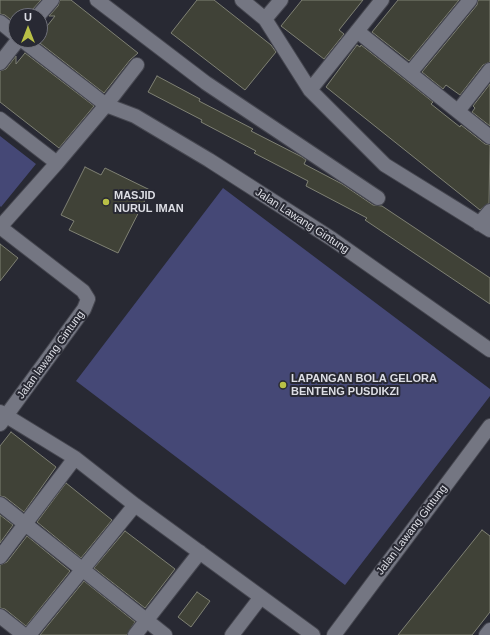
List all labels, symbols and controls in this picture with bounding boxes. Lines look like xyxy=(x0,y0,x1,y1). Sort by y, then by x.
north arrow xyxy=(8,8,48,48)
text: U xyxy=(24,11,32,23)
street label: Jalan Lawang Gintung xyxy=(253,186,351,256)
place label: MASJID NURUL IMAN xyxy=(114,189,184,215)
marker: MASJID NURUL IMAN xyxy=(101,197,111,207)
street label: Jalan lawang Gintung xyxy=(15,308,87,402)
place label: LAPANGAN BOLA GELORA BENTENG PUSDIKZI xyxy=(291,372,437,398)
marker: LAPANGAN BOLA GELORA BENTENG PUSDIKZI xyxy=(278,380,288,390)
street label: Jalan Lawang Gintung xyxy=(374,482,450,578)

